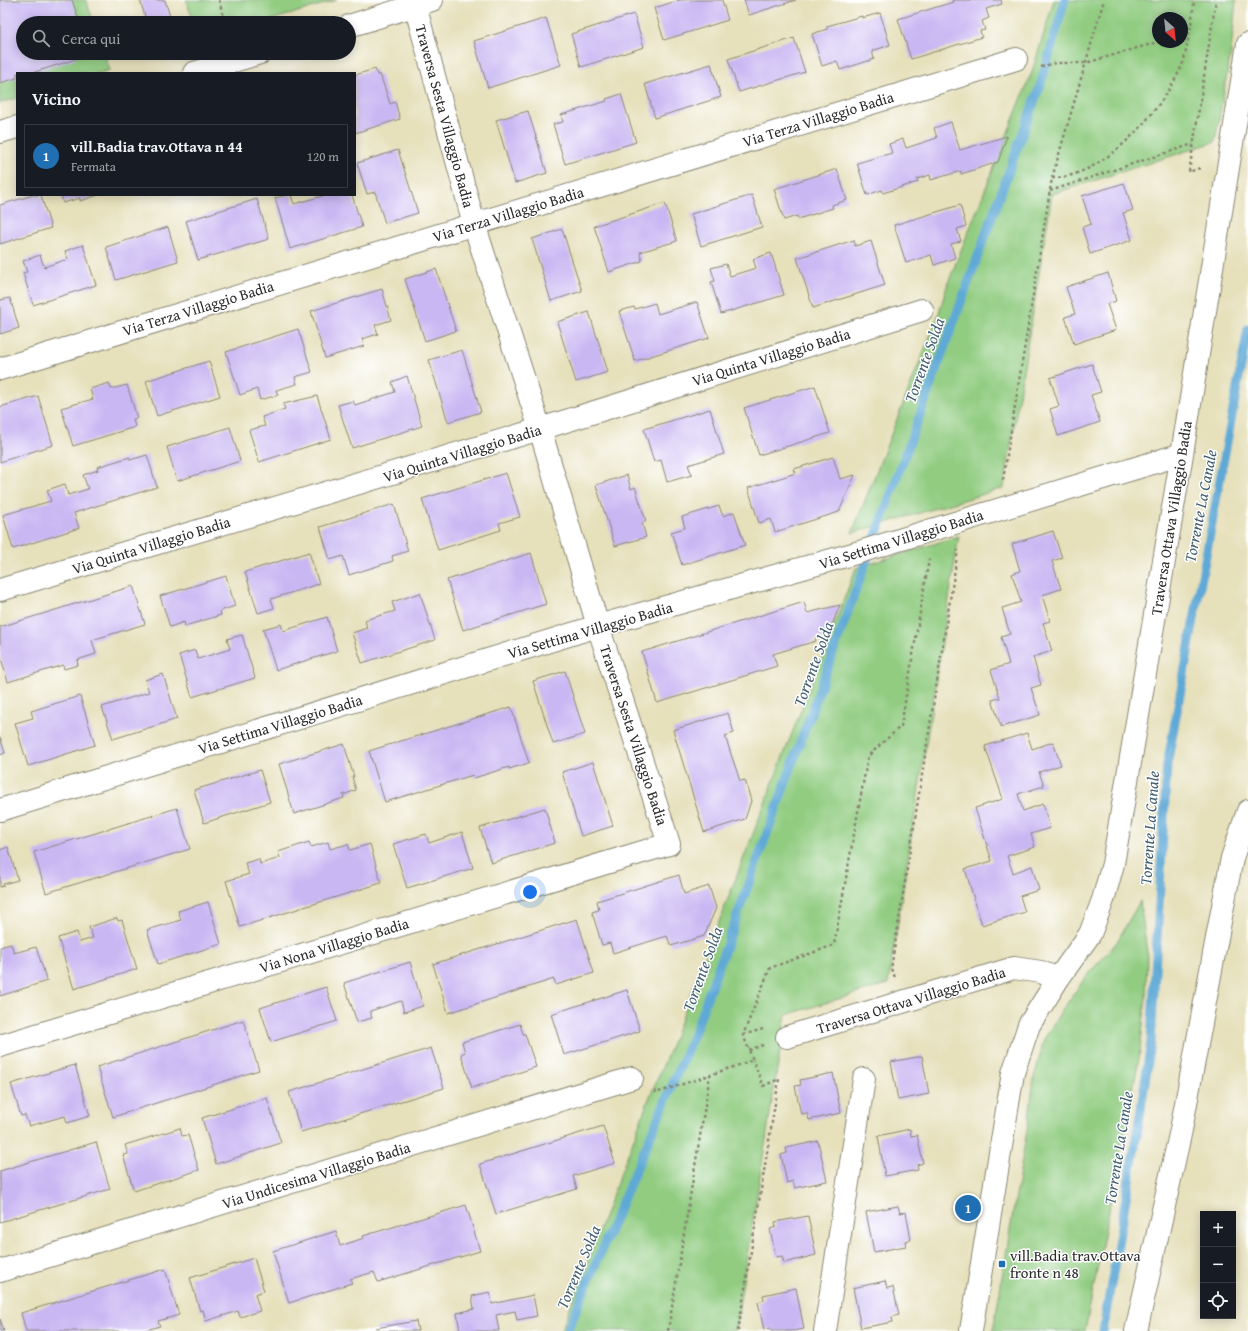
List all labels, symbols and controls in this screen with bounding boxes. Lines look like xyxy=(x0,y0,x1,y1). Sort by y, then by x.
north arrow xyxy=(1152,12,1188,48)
search box xyxy=(16,16,356,60)
street label: Traversa Sesta Villaggio Badia xyxy=(410,22,480,210)
icon: search xyxy=(30,27,52,49)
text: Cerca qui xyxy=(62,28,120,49)
text: Vicino xyxy=(32,86,81,111)
street label: Via Terza Villaggio Badia xyxy=(740,86,896,152)
text: vill.Badia trav.Ottava n 44 xyxy=(71,136,243,157)
text: 1 xyxy=(43,147,49,166)
text: 120 m xyxy=(307,147,339,166)
text: Fermata xyxy=(71,157,116,176)
street label: Via Terza Villaggio Badia xyxy=(430,181,586,247)
street label: Via Terza Villaggio Badia xyxy=(120,275,276,341)
water label: Torrente Solda xyxy=(898,314,951,406)
street label: Via Quinta Villaggio Badia xyxy=(689,323,853,391)
street label: Via Quinta Villaggio Badia xyxy=(380,419,544,487)
street label: Traversa Ottava Villaggio Badia xyxy=(1145,419,1197,617)
water label: Torrente La Canale xyxy=(1177,447,1223,565)
street label: Via Settima Villaggio Badia xyxy=(816,504,986,574)
street label: Via Quinta Villaggio Badia xyxy=(69,511,233,579)
street label: Via Settima Villaggio Badia xyxy=(505,596,675,664)
water label: Torrente Solda xyxy=(787,618,840,710)
street label: Traversa Sesta Villaggio Badia xyxy=(595,642,673,828)
street label: Via Settima Villaggio Badia xyxy=(195,689,365,759)
water label: Torrente La Canale xyxy=(1133,769,1165,886)
your location xyxy=(520,882,540,902)
street label: Via Nona Villaggio Badia xyxy=(257,912,411,978)
water label: Torrente Solda xyxy=(676,923,729,1015)
street label: Traversa Ottava Villaggio Badia xyxy=(814,961,1008,1039)
water label: Torrente La Canale xyxy=(1097,1089,1139,1206)
street label: Via Undicesima Villaggio Badia xyxy=(219,1136,413,1214)
pin: 1 xyxy=(955,1193,981,1223)
map controls xyxy=(1200,1211,1236,1319)
button: + xyxy=(1200,1211,1236,1247)
water label: Torrente Solda xyxy=(550,1221,607,1312)
place label: vill.Badia trav.Ottava fronte n 48 xyxy=(1010,1245,1141,1283)
button: − xyxy=(1200,1247,1236,1283)
marker: vill.Badia trav.Ottava fronte n 48 xyxy=(997,1259,1007,1269)
button: locate xyxy=(1200,1283,1236,1319)

